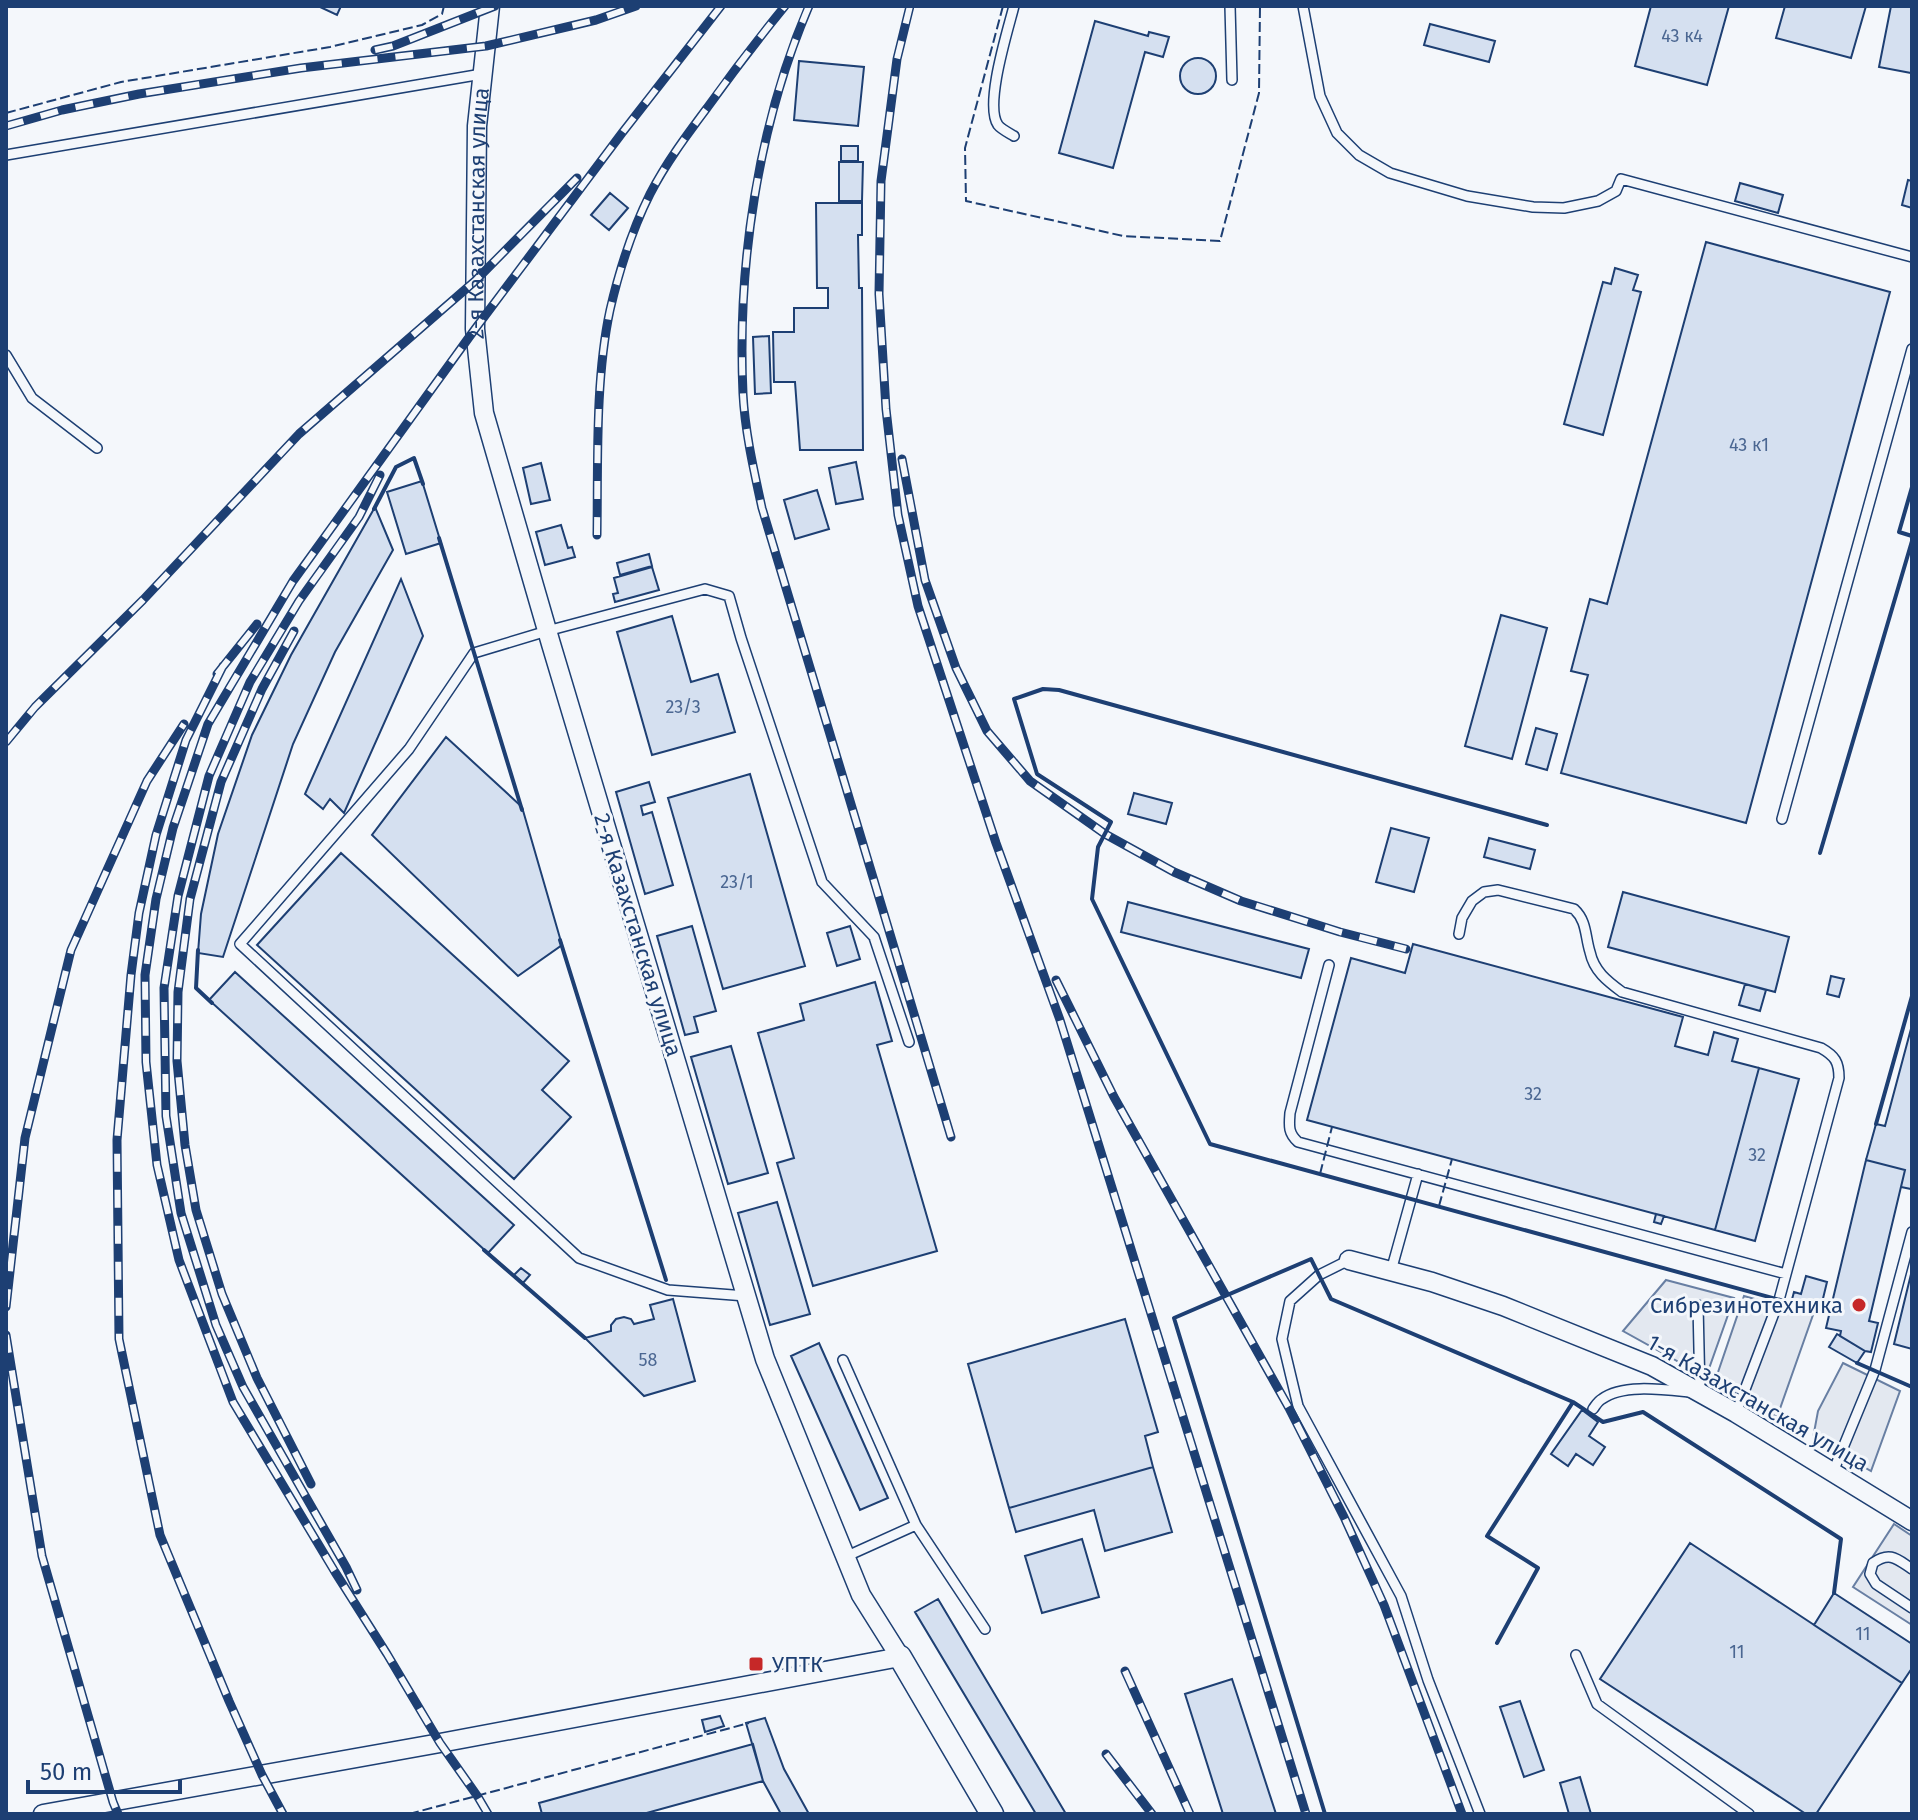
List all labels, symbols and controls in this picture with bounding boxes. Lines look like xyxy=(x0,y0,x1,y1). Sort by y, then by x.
house number: 43 к4 xyxy=(1661,25,1703,47)
street label: 2-я Казахстанская улица xyxy=(461,86,495,341)
house number: 43 к1 xyxy=(1729,434,1769,456)
house number: 23/3 xyxy=(665,696,701,718)
street label: 2-я Казахстанская улица xyxy=(588,810,688,1060)
house number: 23/1 xyxy=(720,871,754,893)
house number: 32 xyxy=(1524,1083,1542,1105)
house number: 32 xyxy=(1748,1144,1766,1166)
place label: Сибрезинотехника xyxy=(1650,1292,1843,1319)
marker: Сибрезинотехника xyxy=(1850,1296,1868,1314)
street label: 1-я Казахстанская улица xyxy=(1642,1328,1874,1478)
house number: 58 xyxy=(639,1349,658,1371)
house number: 11 xyxy=(1855,1623,1871,1645)
house number: 11 xyxy=(1729,1641,1745,1663)
place label: УПТК xyxy=(772,1651,823,1678)
marker: УПТК xyxy=(747,1655,765,1673)
scale bar xyxy=(28,1744,180,1794)
text: 50 m xyxy=(40,1758,92,1786)

